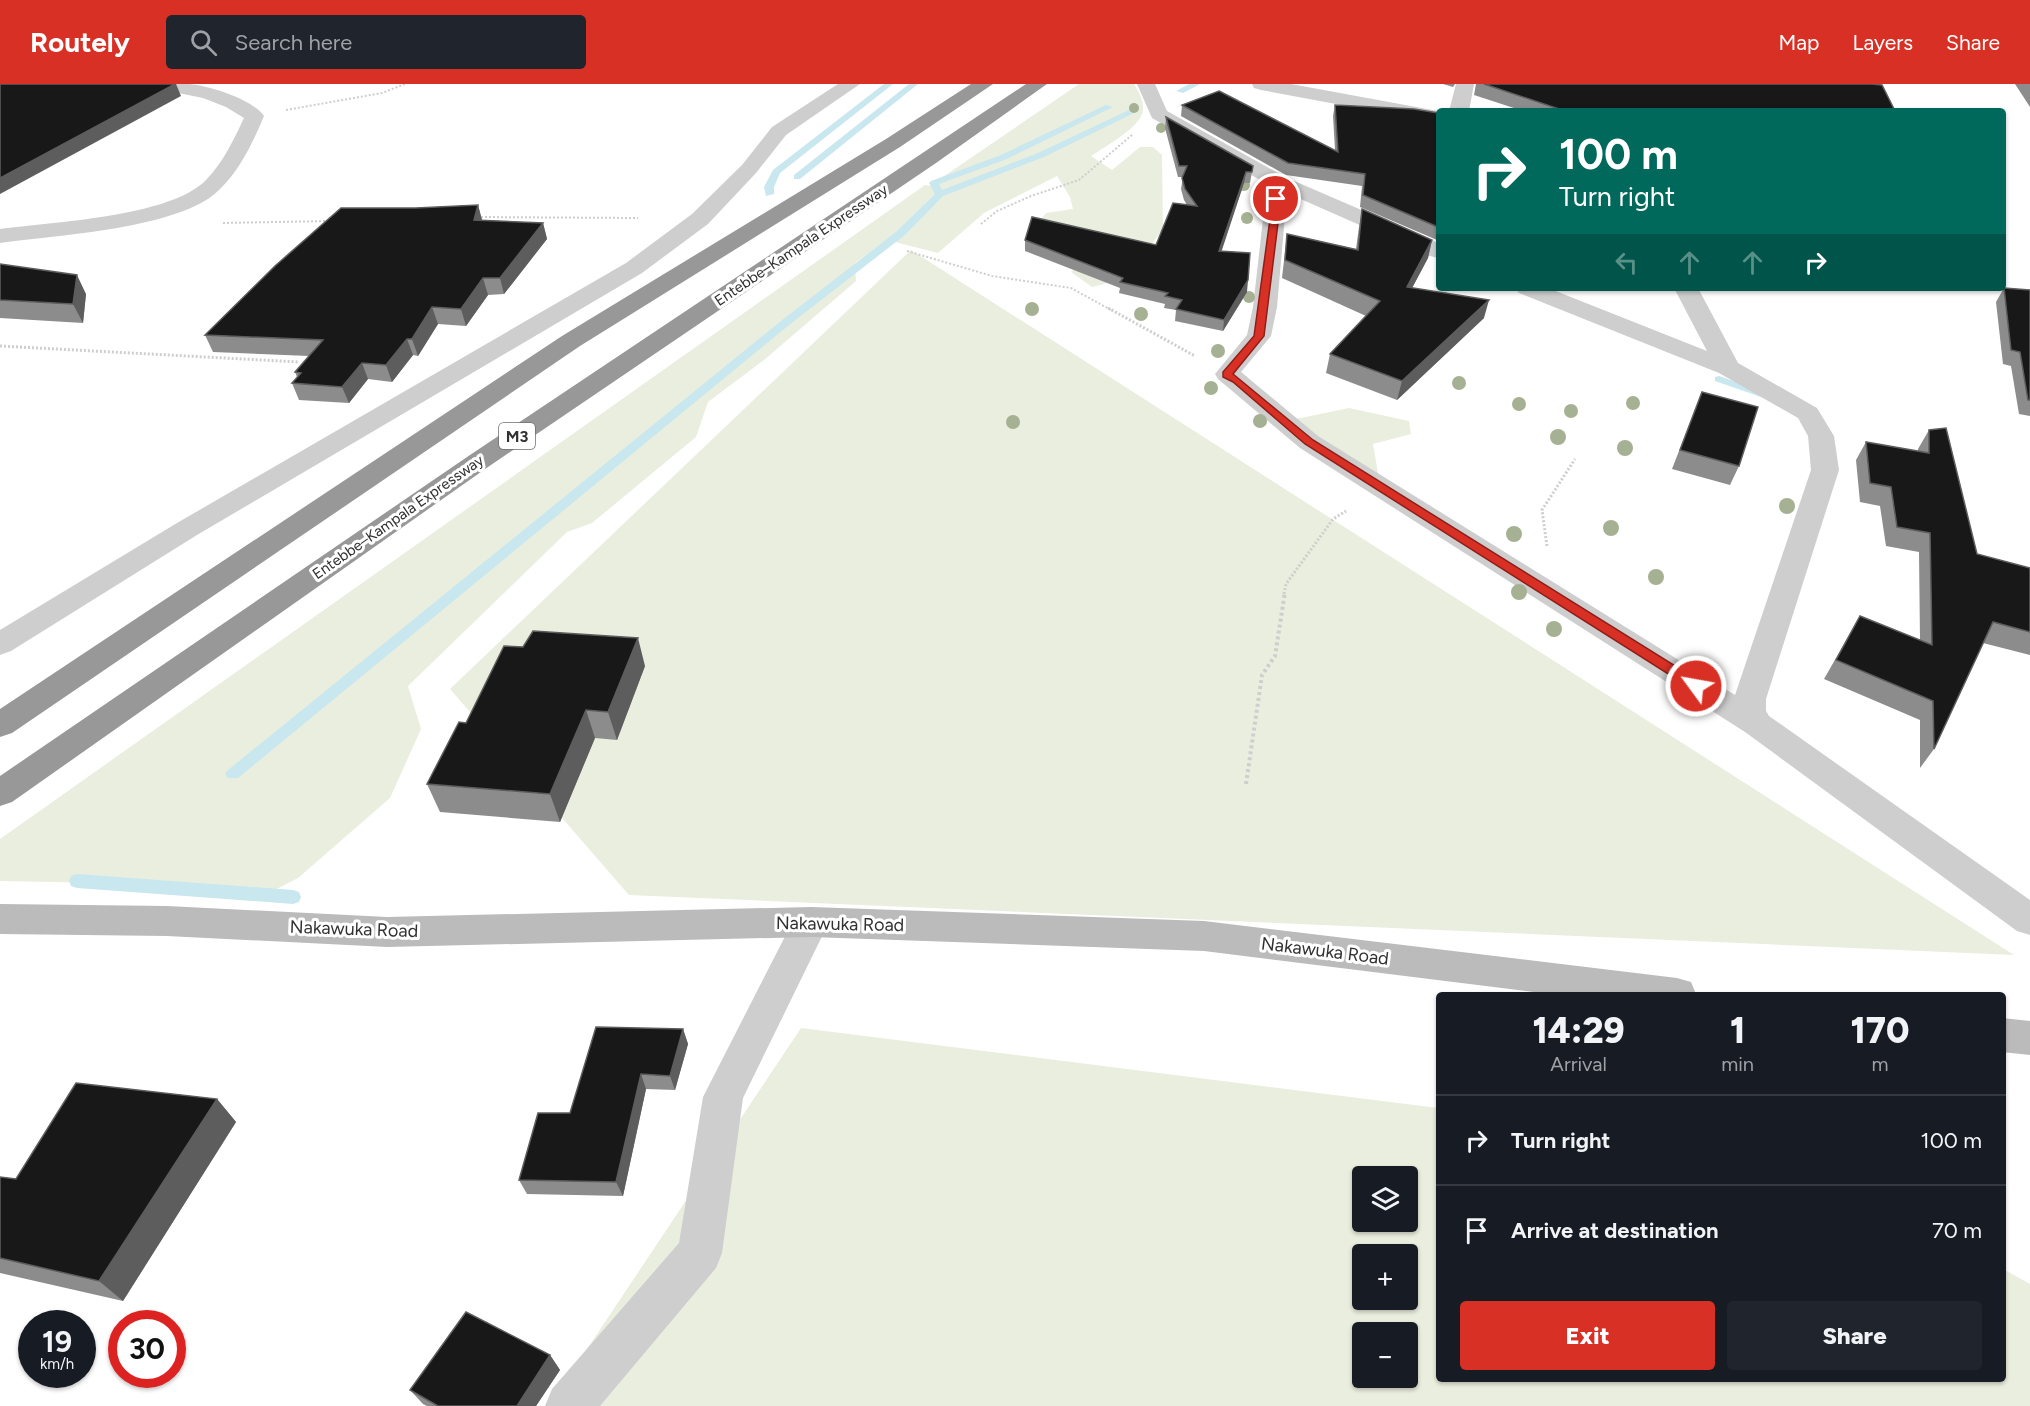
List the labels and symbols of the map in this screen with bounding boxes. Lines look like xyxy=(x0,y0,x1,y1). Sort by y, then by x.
pin xyxy=(1250,173,1301,224)
street label: Entebbe–Kampala Expressway xyxy=(711,180,891,310)
road number: M3 xyxy=(499,423,535,449)
street label: Entebbe–Kampala Expressway xyxy=(309,451,487,583)
position arrow xyxy=(1664,654,1728,718)
street label: Nakawuka Road xyxy=(776,912,904,936)
street label: Nakawuka Road xyxy=(289,916,419,942)
street label: Nakawuka Road xyxy=(1260,932,1390,970)
speed limit sign: 30 xyxy=(108,1310,186,1388)

